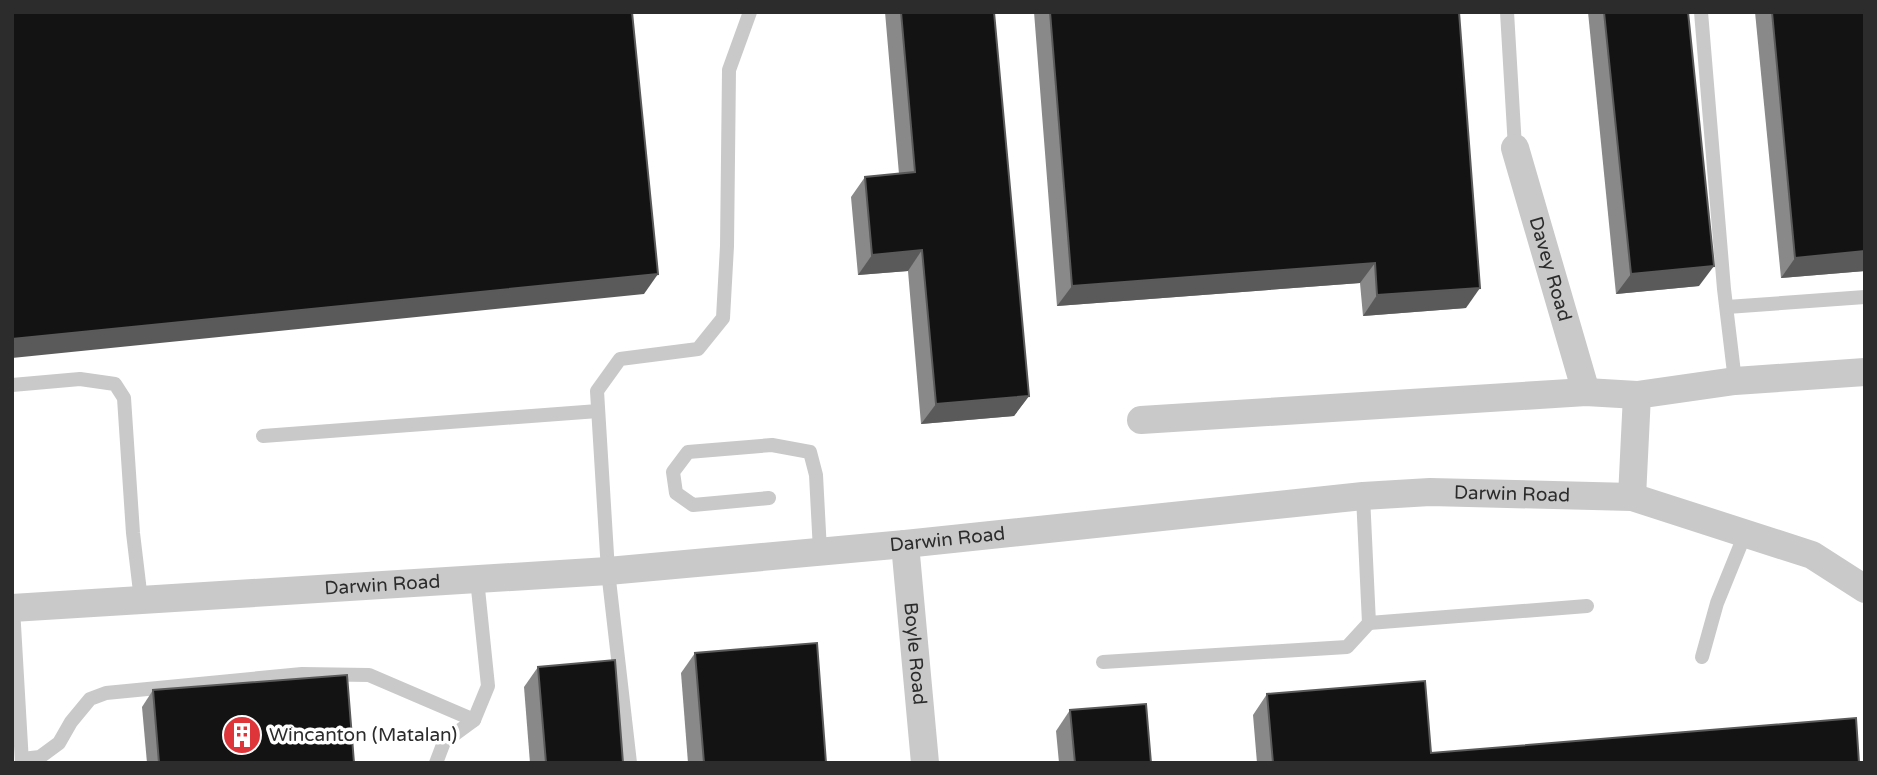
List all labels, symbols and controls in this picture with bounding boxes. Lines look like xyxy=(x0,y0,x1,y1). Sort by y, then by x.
street label: Davey Road xyxy=(1525,214,1576,324)
street label: Darwin Road xyxy=(1454,482,1570,506)
street label: Darwin Road xyxy=(889,523,1006,556)
street label: Darwin Road xyxy=(324,570,441,600)
street label: Boyle Road xyxy=(899,601,931,706)
building icon: Wincanton (Matalan) xyxy=(221,714,263,756)
place label: Wincanton (Matalan) xyxy=(269,724,457,746)

